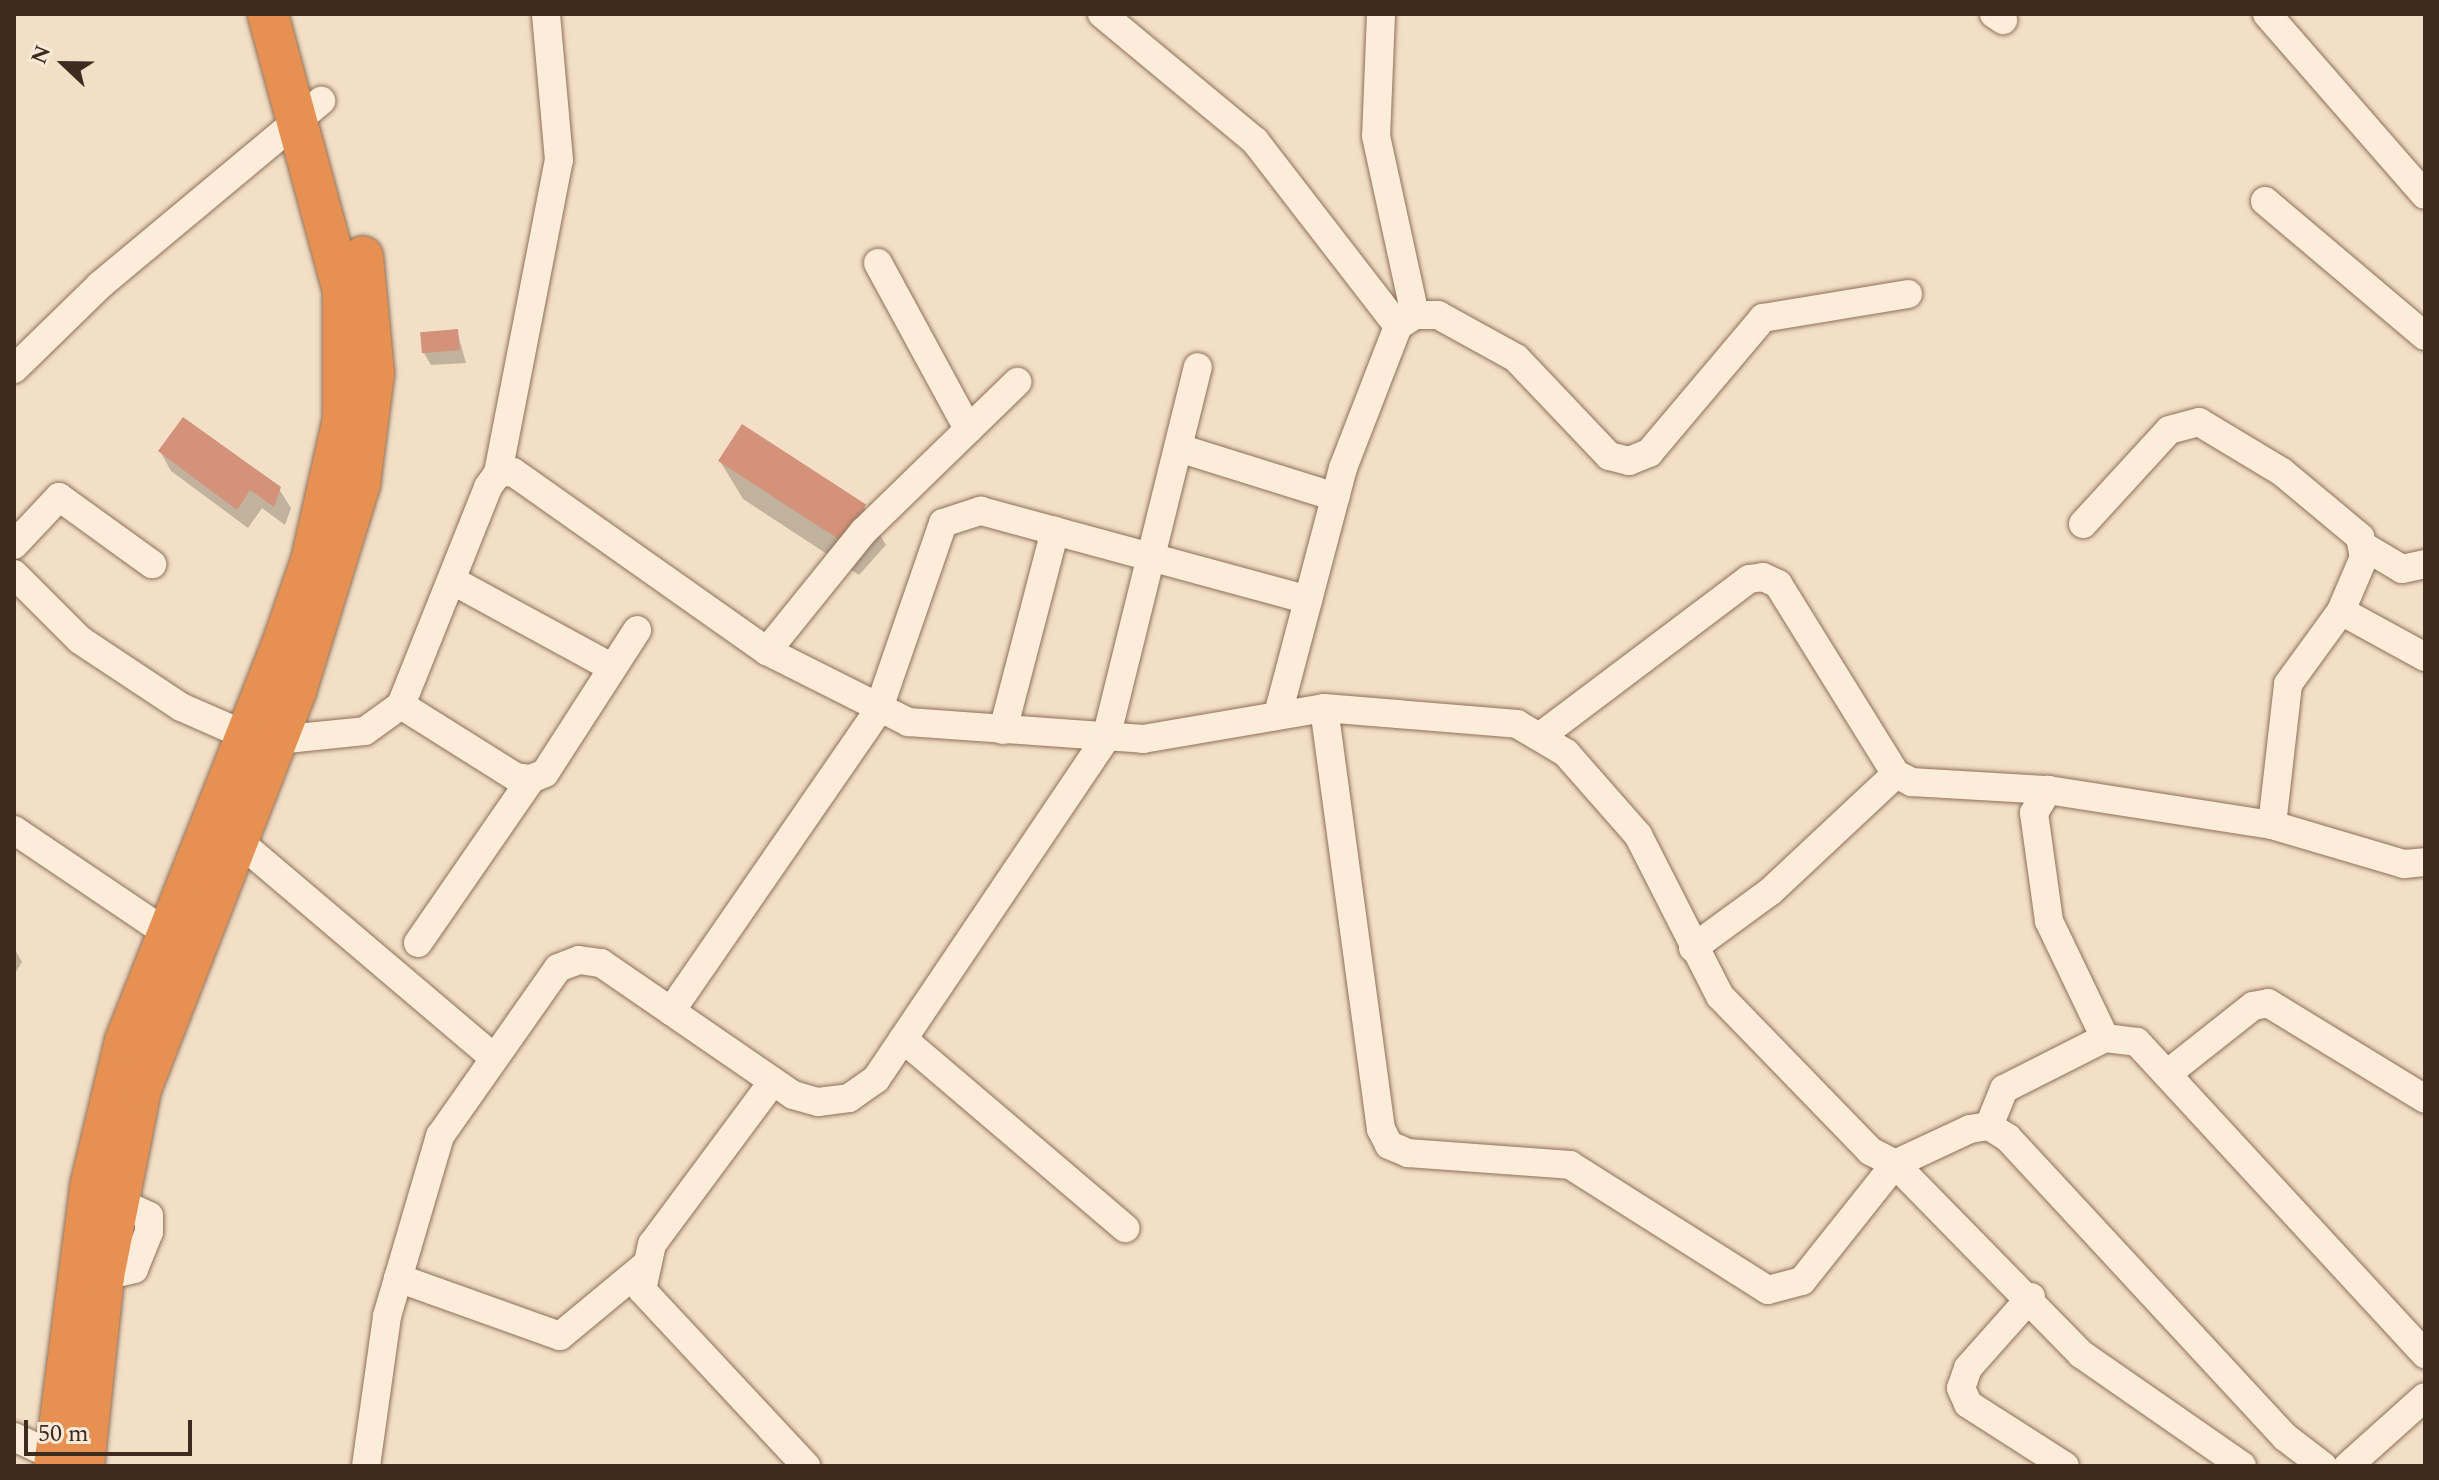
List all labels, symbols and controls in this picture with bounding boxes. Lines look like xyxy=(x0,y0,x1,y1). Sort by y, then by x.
north arrow xyxy=(24,24,104,104)
text: N xyxy=(23,40,60,69)
scale bar xyxy=(28,1404,196,1454)
text: 50 m xyxy=(38,1416,89,1452)

